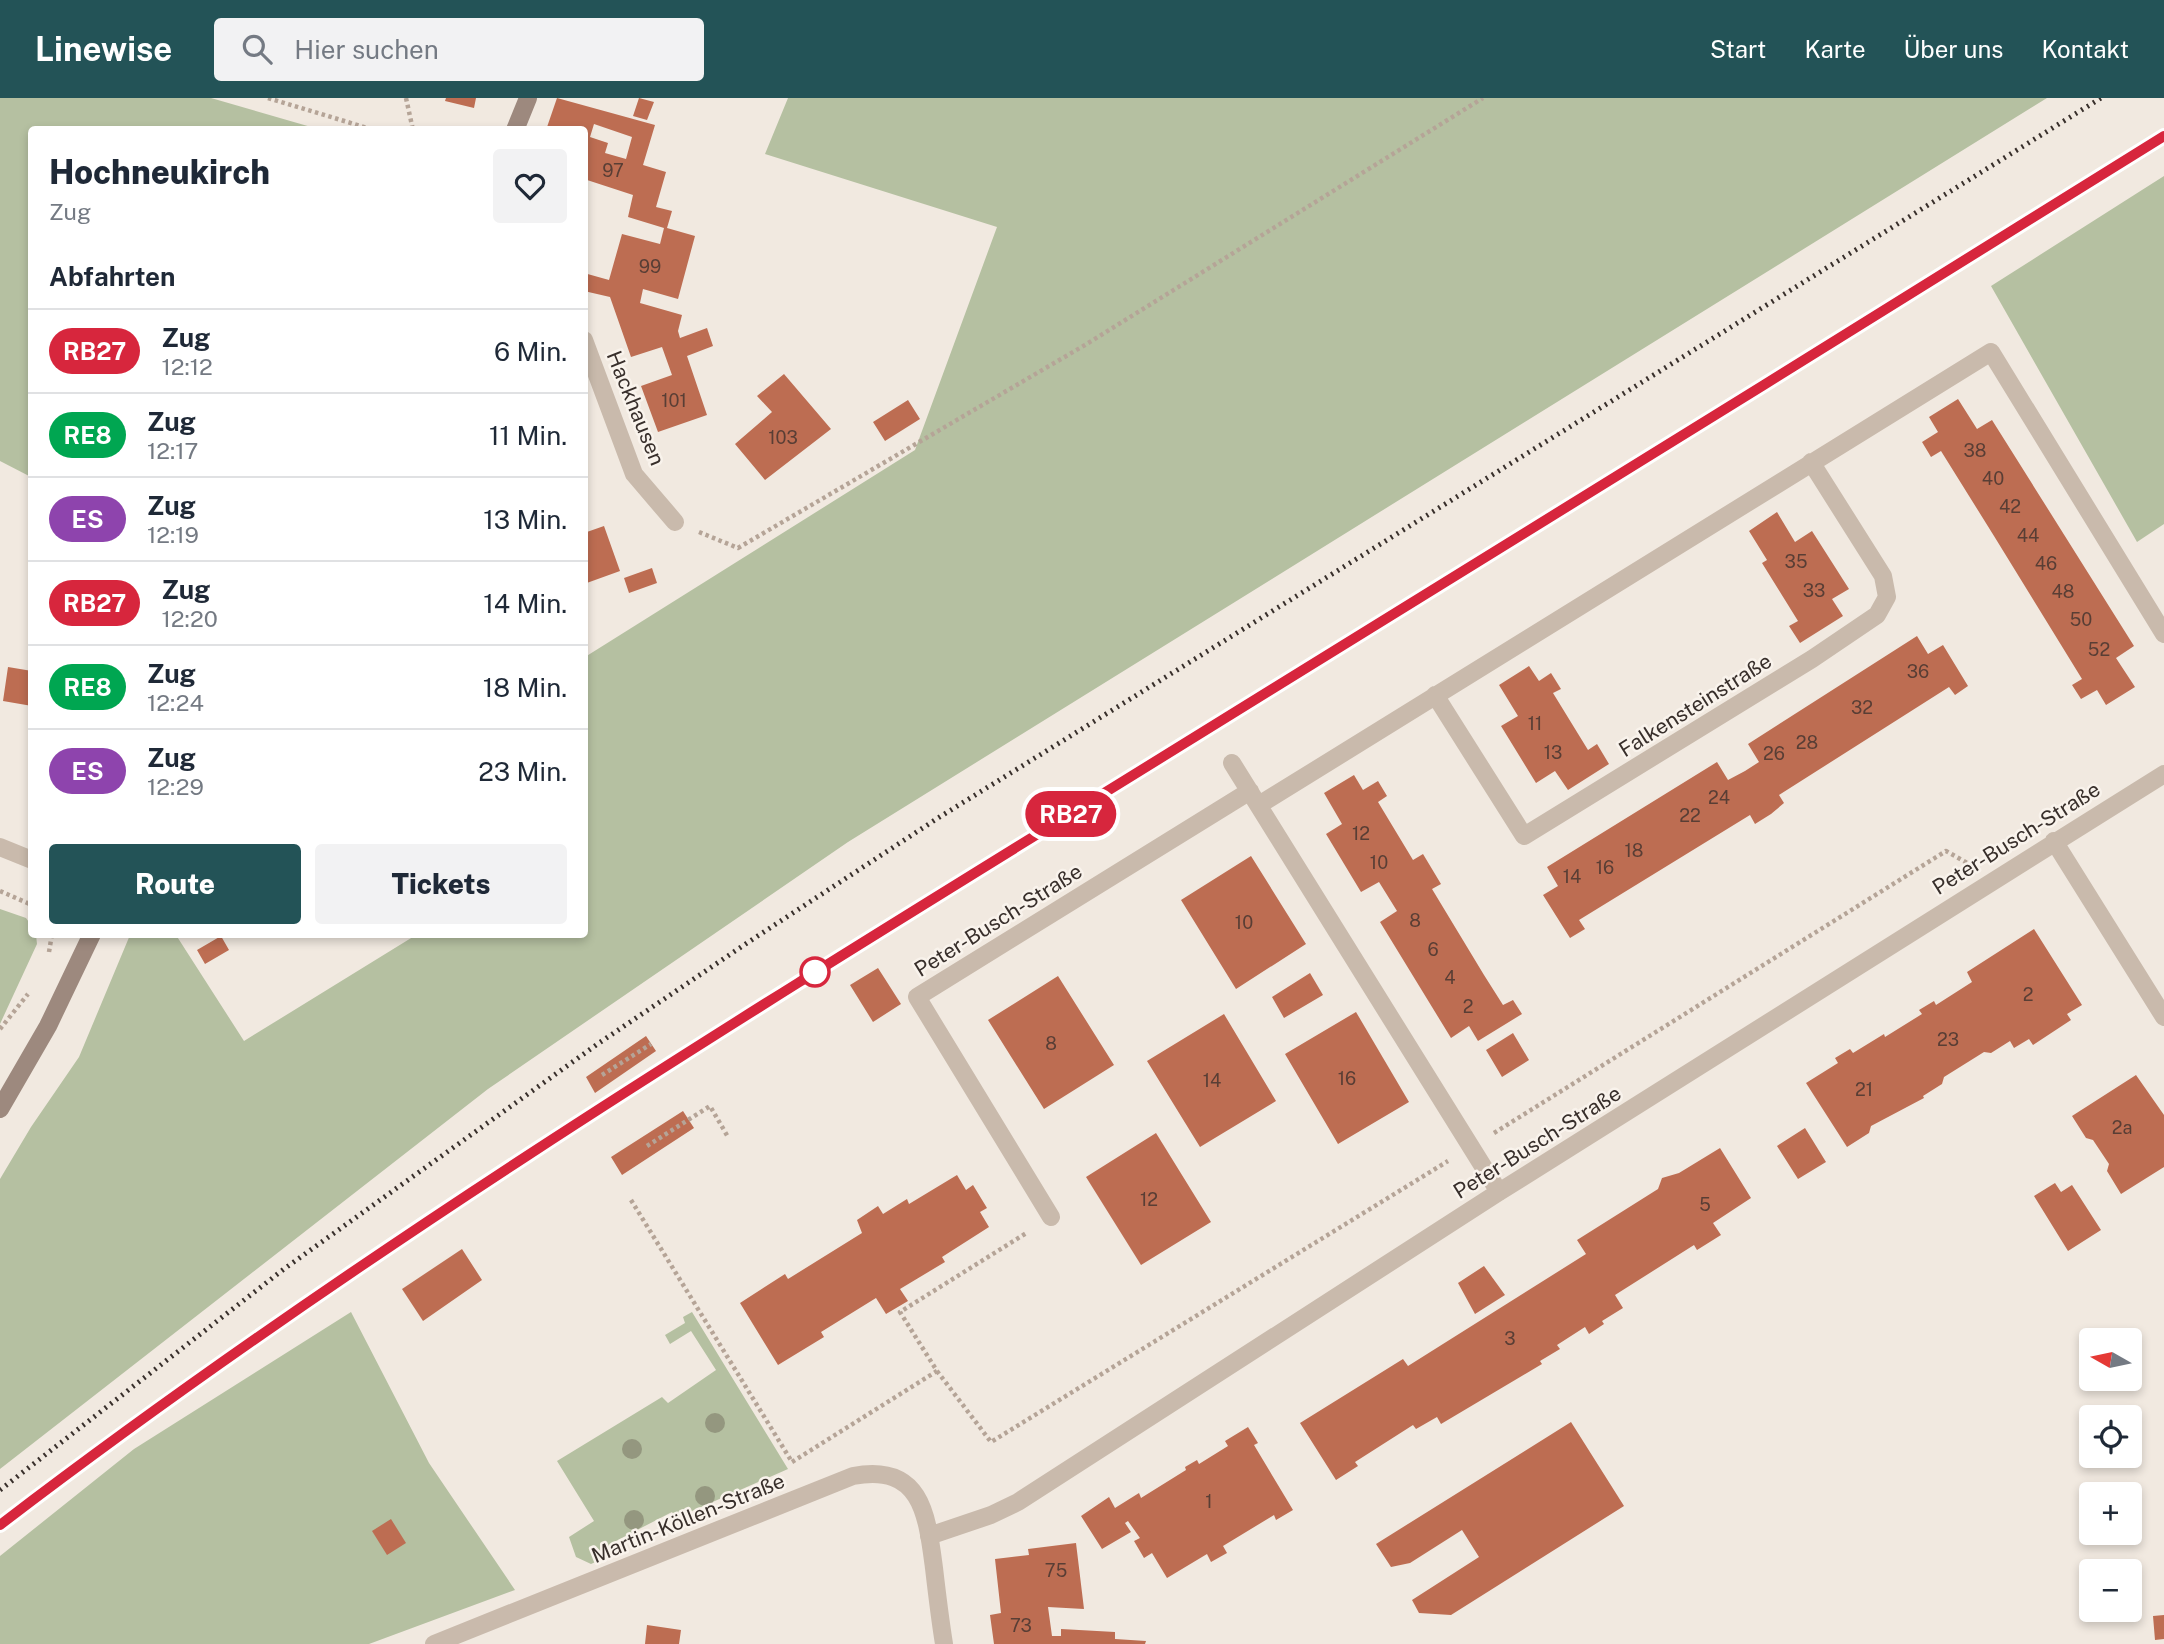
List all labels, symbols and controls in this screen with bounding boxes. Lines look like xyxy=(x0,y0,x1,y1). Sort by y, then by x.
search box xyxy=(214,18,704,81)
text: Linewise xyxy=(35,30,172,68)
icon: search xyxy=(238,30,276,68)
text: Hier suchen xyxy=(294,34,439,65)
text: Start xyxy=(1710,35,1766,63)
text: Karte xyxy=(1804,35,1866,63)
text: Über uns xyxy=(1904,35,2003,63)
text: Kontakt xyxy=(2041,35,2129,63)
button: heart xyxy=(493,149,567,223)
text: Hochneukirch xyxy=(49,153,270,191)
house number: 97 xyxy=(602,160,624,181)
text: Zug xyxy=(49,198,91,225)
house number: 99 xyxy=(639,256,661,277)
text: Abfahrten xyxy=(49,261,175,292)
text: Zug xyxy=(161,322,210,353)
text: 6 Min. xyxy=(494,336,567,367)
text: RB27 xyxy=(63,337,126,365)
street label: Hackhausen xyxy=(602,347,670,469)
text: 12:12 xyxy=(161,353,213,380)
house number: 101 xyxy=(661,390,687,411)
text: Zug xyxy=(147,406,196,437)
text: 11 Min. xyxy=(489,420,567,451)
text: RE8 xyxy=(63,421,112,449)
house number: 103 xyxy=(768,427,798,448)
text: 12:17 xyxy=(147,437,198,464)
house number: 38 xyxy=(1964,440,1986,461)
house number: 40 xyxy=(1982,468,2004,489)
text: Zug xyxy=(147,490,196,521)
house number: 42 xyxy=(1999,496,2021,517)
text: 13 Min. xyxy=(483,504,567,535)
text: ES xyxy=(71,505,104,533)
text: 12:19 xyxy=(147,521,199,548)
house number: 44 xyxy=(2017,525,2039,546)
house number: 35 xyxy=(1785,551,1807,572)
house number: 46 xyxy=(2035,553,2057,574)
text: Zug xyxy=(161,574,210,605)
house number: 33 xyxy=(1803,580,1825,601)
house number: 48 xyxy=(2052,581,2074,602)
text: 14 Min. xyxy=(483,588,567,619)
text: RB27 xyxy=(63,589,126,617)
text: 12:20 xyxy=(161,605,218,632)
house number: 50 xyxy=(2070,609,2092,630)
house number: 52 xyxy=(2088,639,2110,660)
street label: Falkensteinstraße xyxy=(1614,648,1776,762)
text: Zug xyxy=(147,658,196,689)
house number: 36 xyxy=(1907,661,1929,682)
text: 18 Min. xyxy=(483,672,567,703)
text: RE8 xyxy=(63,673,112,701)
text: 12:24 xyxy=(147,689,204,716)
house number: 32 xyxy=(1851,697,1873,718)
house number: 11 xyxy=(1528,713,1542,734)
house number: 28 xyxy=(1796,732,1818,753)
text: Zug xyxy=(147,742,196,773)
house number: 13 xyxy=(1544,742,1562,763)
house number: 26 xyxy=(1763,743,1785,764)
text: 23 Min. xyxy=(478,756,567,787)
text: ES xyxy=(71,757,104,785)
text: 12:29 xyxy=(147,773,204,800)
street label: Peter-Busch-Straße xyxy=(1928,776,2104,900)
house number: 24 xyxy=(1708,787,1730,808)
line badge: RB27 xyxy=(1022,791,1120,837)
text: RB27 xyxy=(1039,800,1103,828)
house number: 22 xyxy=(1679,805,1701,826)
house number: 12 xyxy=(1352,823,1370,844)
house number: 18 xyxy=(1625,840,1643,861)
button: Route xyxy=(49,844,301,924)
button: Tickets xyxy=(315,844,567,924)
house number: 10 xyxy=(1370,852,1388,873)
house number: 16 xyxy=(1596,857,1614,878)
street label: Peter-Busch-Straße xyxy=(910,858,1086,982)
house number: 14 xyxy=(1563,866,1581,887)
house number: 8 xyxy=(1409,910,1421,931)
house number: 10 xyxy=(1235,912,1253,933)
house number: 6 xyxy=(1427,939,1439,960)
unlabelled marker xyxy=(800,957,830,987)
house number: 4 xyxy=(1444,967,1456,988)
house number: 2 xyxy=(2023,984,2033,1005)
house number: 2 xyxy=(1463,996,1473,1017)
house number: 23 xyxy=(1937,1029,1959,1050)
house number: 8 xyxy=(1045,1033,1057,1054)
house number: 16 xyxy=(1338,1068,1356,1089)
house number: 14 xyxy=(1203,1070,1221,1091)
house number: 21 xyxy=(1855,1079,1873,1100)
street label: Peter-Busch-Straße xyxy=(1449,1080,1625,1204)
house number: 2a xyxy=(2112,1117,2132,1138)
house number: 12 xyxy=(1140,1189,1158,1210)
house number: 5 xyxy=(1699,1194,1711,1215)
house number: 3 xyxy=(1504,1328,1516,1349)
north arrow xyxy=(2079,1328,2142,1391)
map controls xyxy=(2079,1328,2142,1622)
button: locate xyxy=(2079,1405,2142,1468)
street label: Martin-Köllen-Straße xyxy=(588,1468,788,1568)
button: + xyxy=(2079,1482,2142,1545)
house number: 1 xyxy=(1205,1491,1213,1512)
button: − xyxy=(2079,1559,2142,1622)
house number: 75 xyxy=(1045,1560,1067,1581)
house number: 73 xyxy=(1010,1615,1032,1636)

